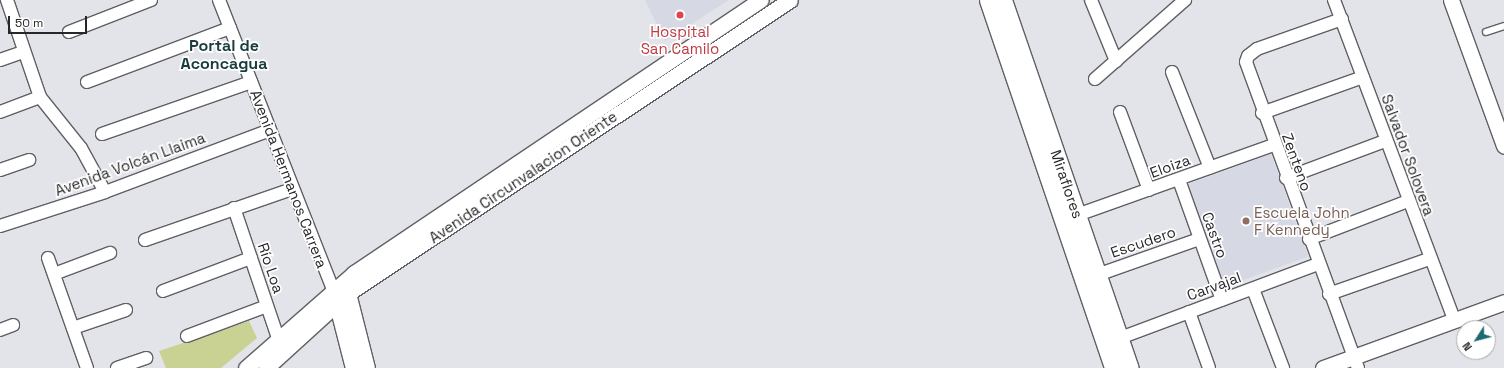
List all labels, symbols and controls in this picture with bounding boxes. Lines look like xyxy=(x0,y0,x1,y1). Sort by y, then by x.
scale bar xyxy=(10,8,89,34)
marker: Hospital San Camilo xyxy=(674,9,686,21)
text: 50 m xyxy=(15,15,43,31)
place label: Hospital San Camilo xyxy=(641,22,719,57)
district label: Portal de Aconcagua xyxy=(181,36,267,74)
street label: Avenida Hermanos Carrera xyxy=(247,87,331,271)
street label: Salvador Solovera xyxy=(1378,92,1438,218)
street label: Avenida Circunvalacion Oriente xyxy=(426,107,620,247)
street label: Avenida Volcán Llaima xyxy=(52,128,208,200)
street label: Zenteno xyxy=(1278,131,1316,193)
street label: Miraflores xyxy=(1047,147,1087,221)
street label: Eloiza xyxy=(1147,150,1193,182)
place label: Escuela John F Kennedy xyxy=(1254,203,1350,238)
street label: Castro xyxy=(1198,210,1232,260)
marker: Escuela John F Kennedy xyxy=(1241,216,1251,226)
street label: Escudero xyxy=(1108,222,1178,262)
street label: Río Loa xyxy=(254,240,288,296)
street label: Carvajal xyxy=(1184,268,1244,304)
north arrow xyxy=(1456,320,1496,360)
text: N xyxy=(1459,339,1475,354)

